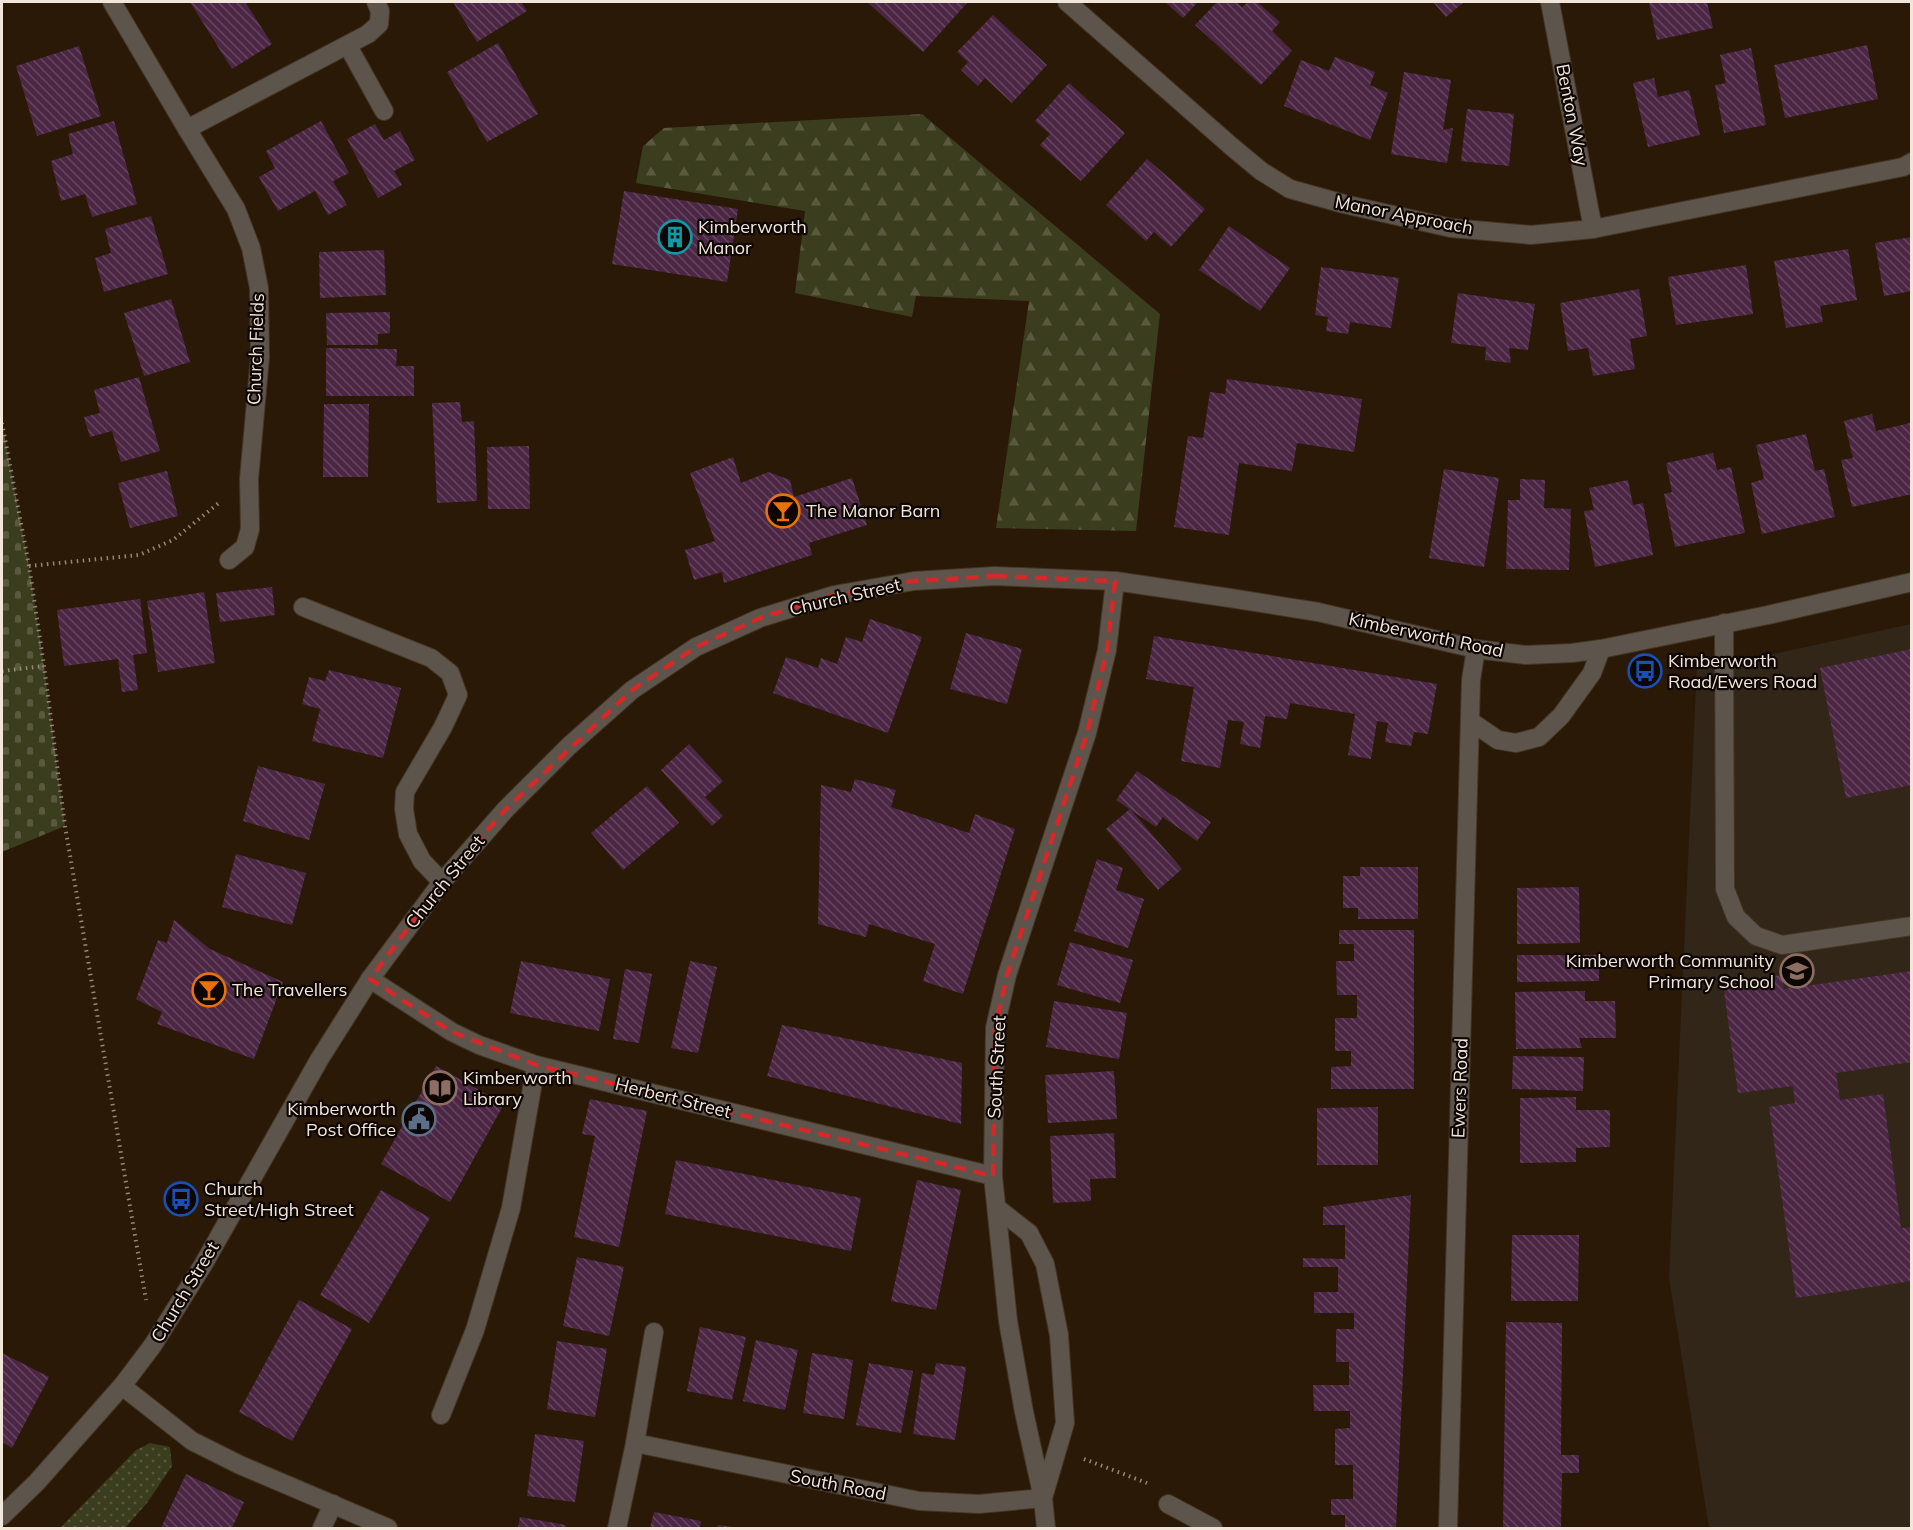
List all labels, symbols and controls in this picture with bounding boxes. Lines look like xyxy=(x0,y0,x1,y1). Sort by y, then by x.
street label: Benton Way xyxy=(1551,62,1594,168)
street label: Manor Approach xyxy=(1333,190,1475,239)
place label: Kimberworth Manor xyxy=(698,215,807,259)
building icon: Kimberworth Manor xyxy=(657,219,693,255)
street label: Church Fields xyxy=(242,293,269,405)
bar icon: The Manor Barn xyxy=(765,493,801,529)
place label: The Manor Barn xyxy=(806,499,940,522)
street label: Church Street xyxy=(787,573,903,620)
street label: Kimberworth Road xyxy=(1347,607,1506,662)
place label: Kimberworth Road/Ewers Road xyxy=(1668,649,1817,693)
bus stop icon: Kimberworth Road/Ewers Road xyxy=(1627,653,1663,689)
street label: Church Street xyxy=(400,830,489,933)
place label: Kimberworth Community Primary School xyxy=(1566,949,1774,993)
school or university icon: Kimberworth Community Primary School xyxy=(1779,953,1815,989)
bar icon: The Travellers xyxy=(191,972,227,1008)
place label: The Travellers xyxy=(232,978,348,1001)
street label: South Street xyxy=(982,1015,1011,1119)
street label: Ewers Road xyxy=(1446,1038,1473,1138)
place label: Kimberworth Library xyxy=(463,1066,572,1110)
library icon: Kimberworth Library xyxy=(422,1070,458,1106)
street label: Herbert Street xyxy=(613,1072,733,1123)
place label: Kimberworth Post Office xyxy=(287,1097,396,1141)
public building icon: Kimberworth Post Office xyxy=(401,1101,437,1137)
place label: Church Street/High Street xyxy=(204,1177,354,1221)
bus stop icon: Church Street/High Street xyxy=(163,1181,199,1217)
street label: Church Street xyxy=(145,1237,224,1346)
street label: South Road xyxy=(788,1464,888,1505)

